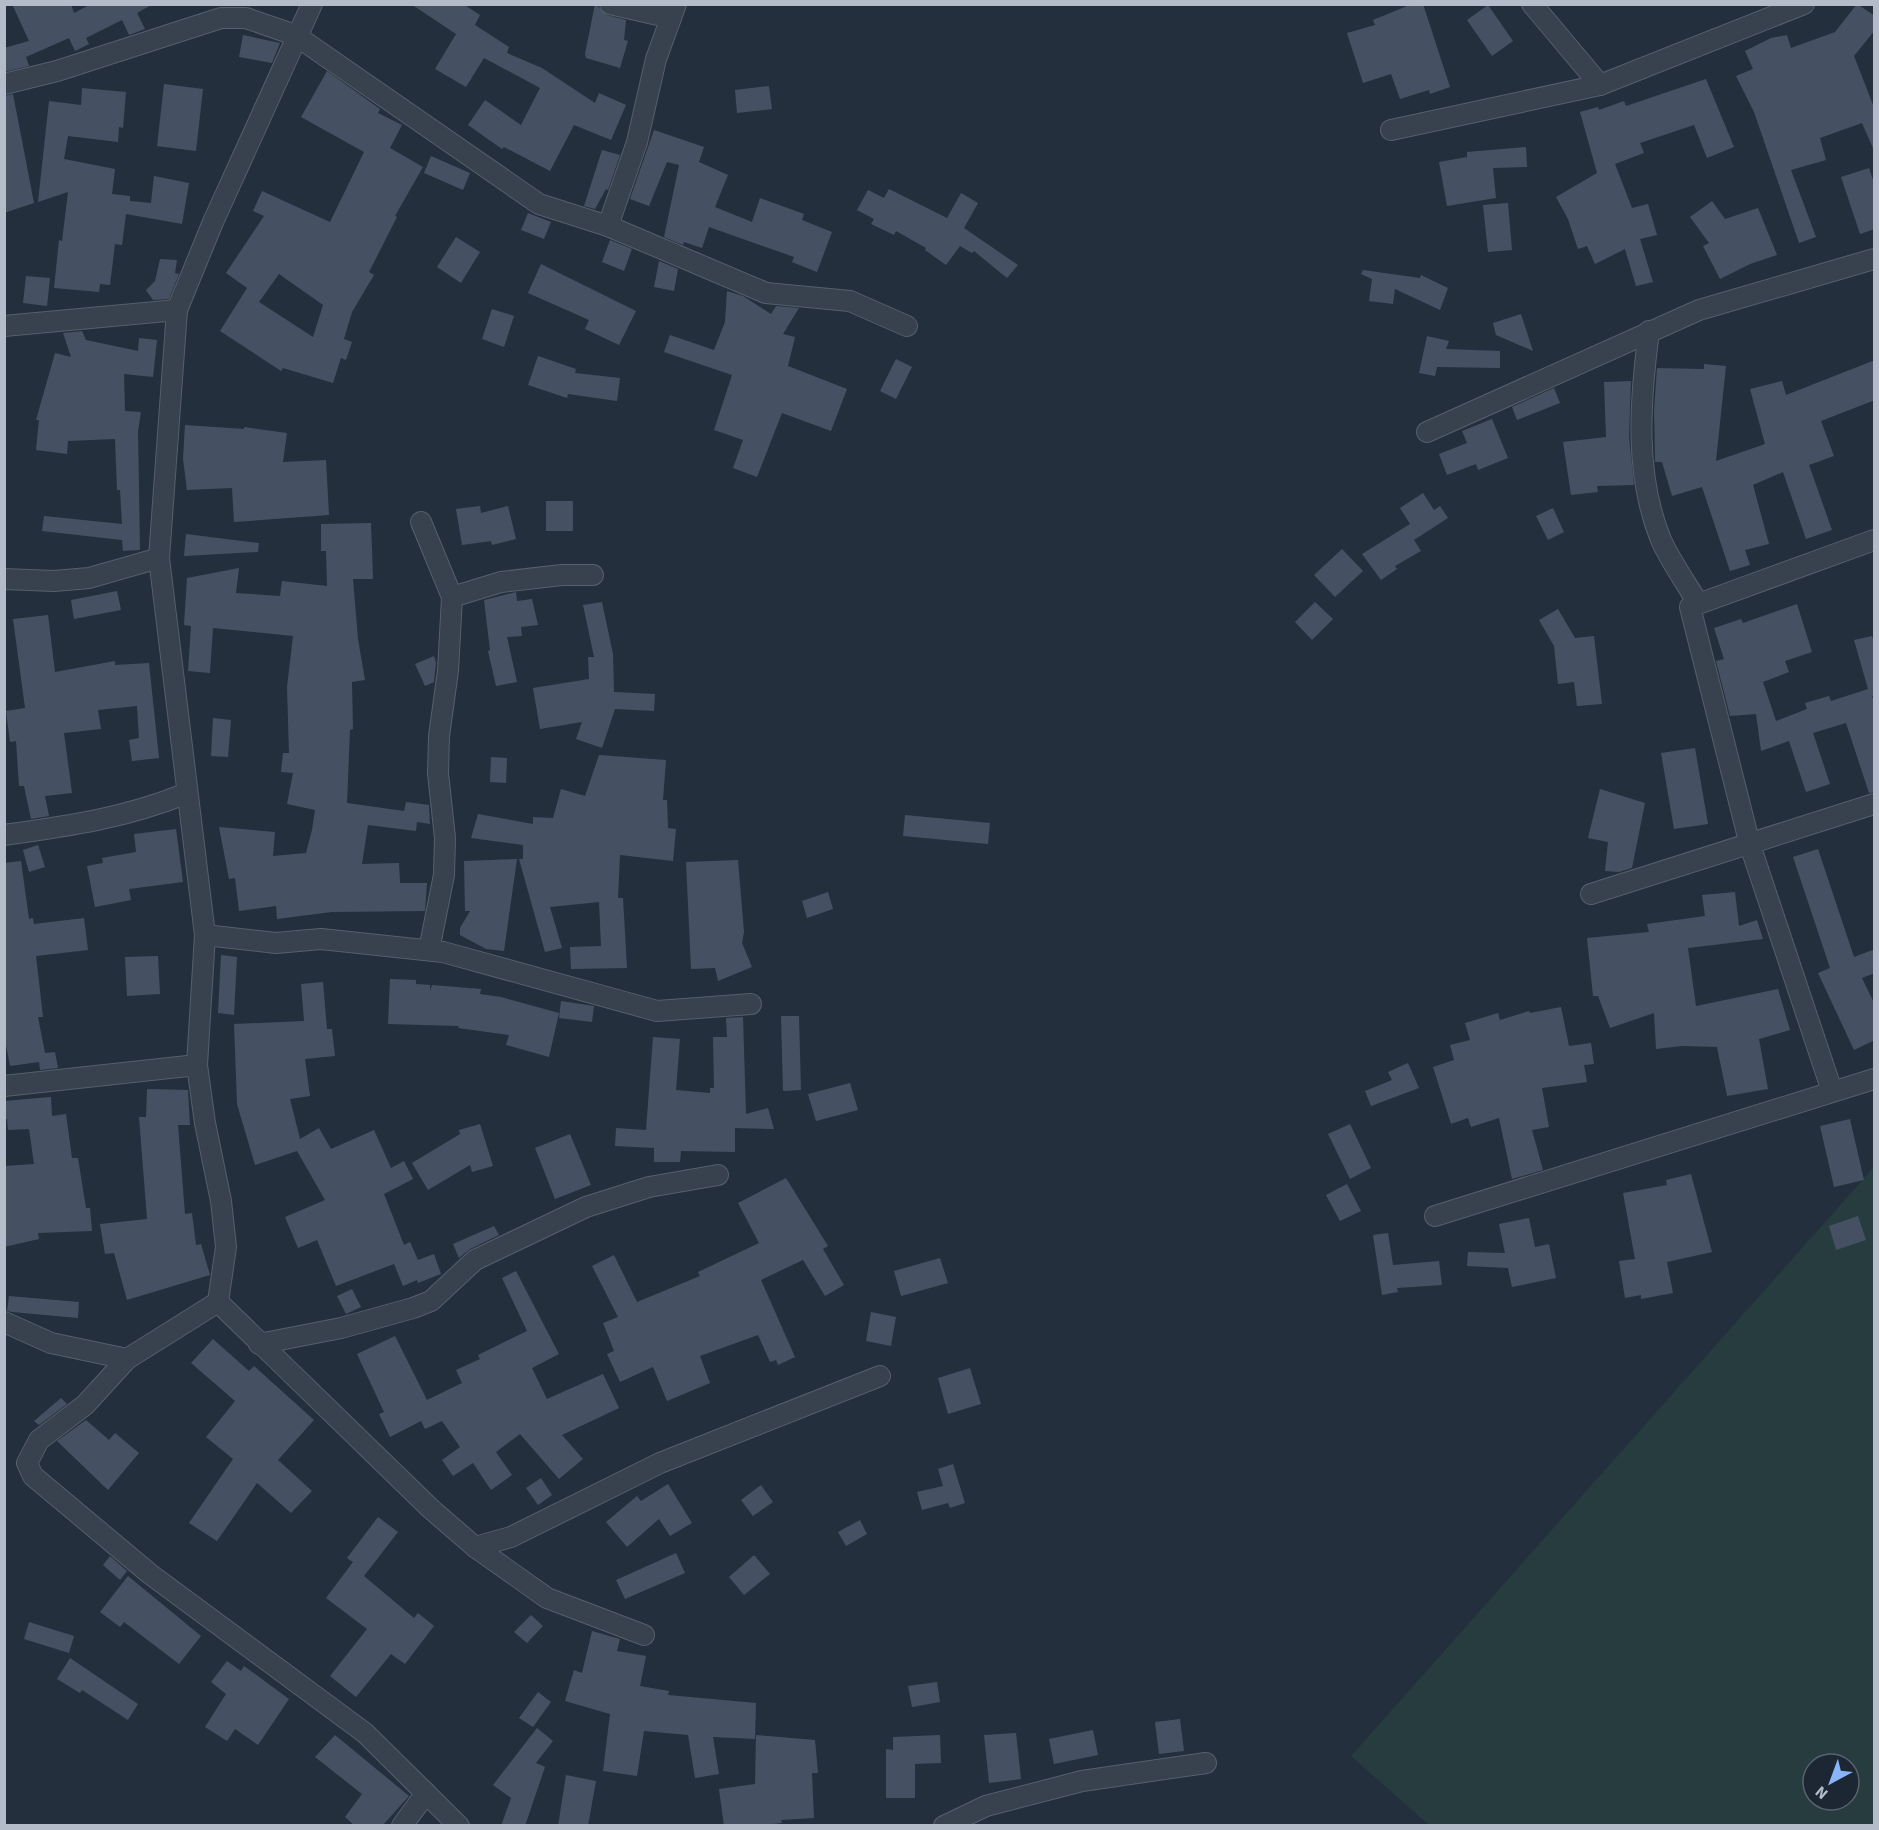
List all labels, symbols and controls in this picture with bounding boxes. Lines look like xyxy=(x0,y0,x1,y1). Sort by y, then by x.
north arrow xyxy=(1801,1752,1861,1812)
text: N xyxy=(1811,1781,1833,1804)

